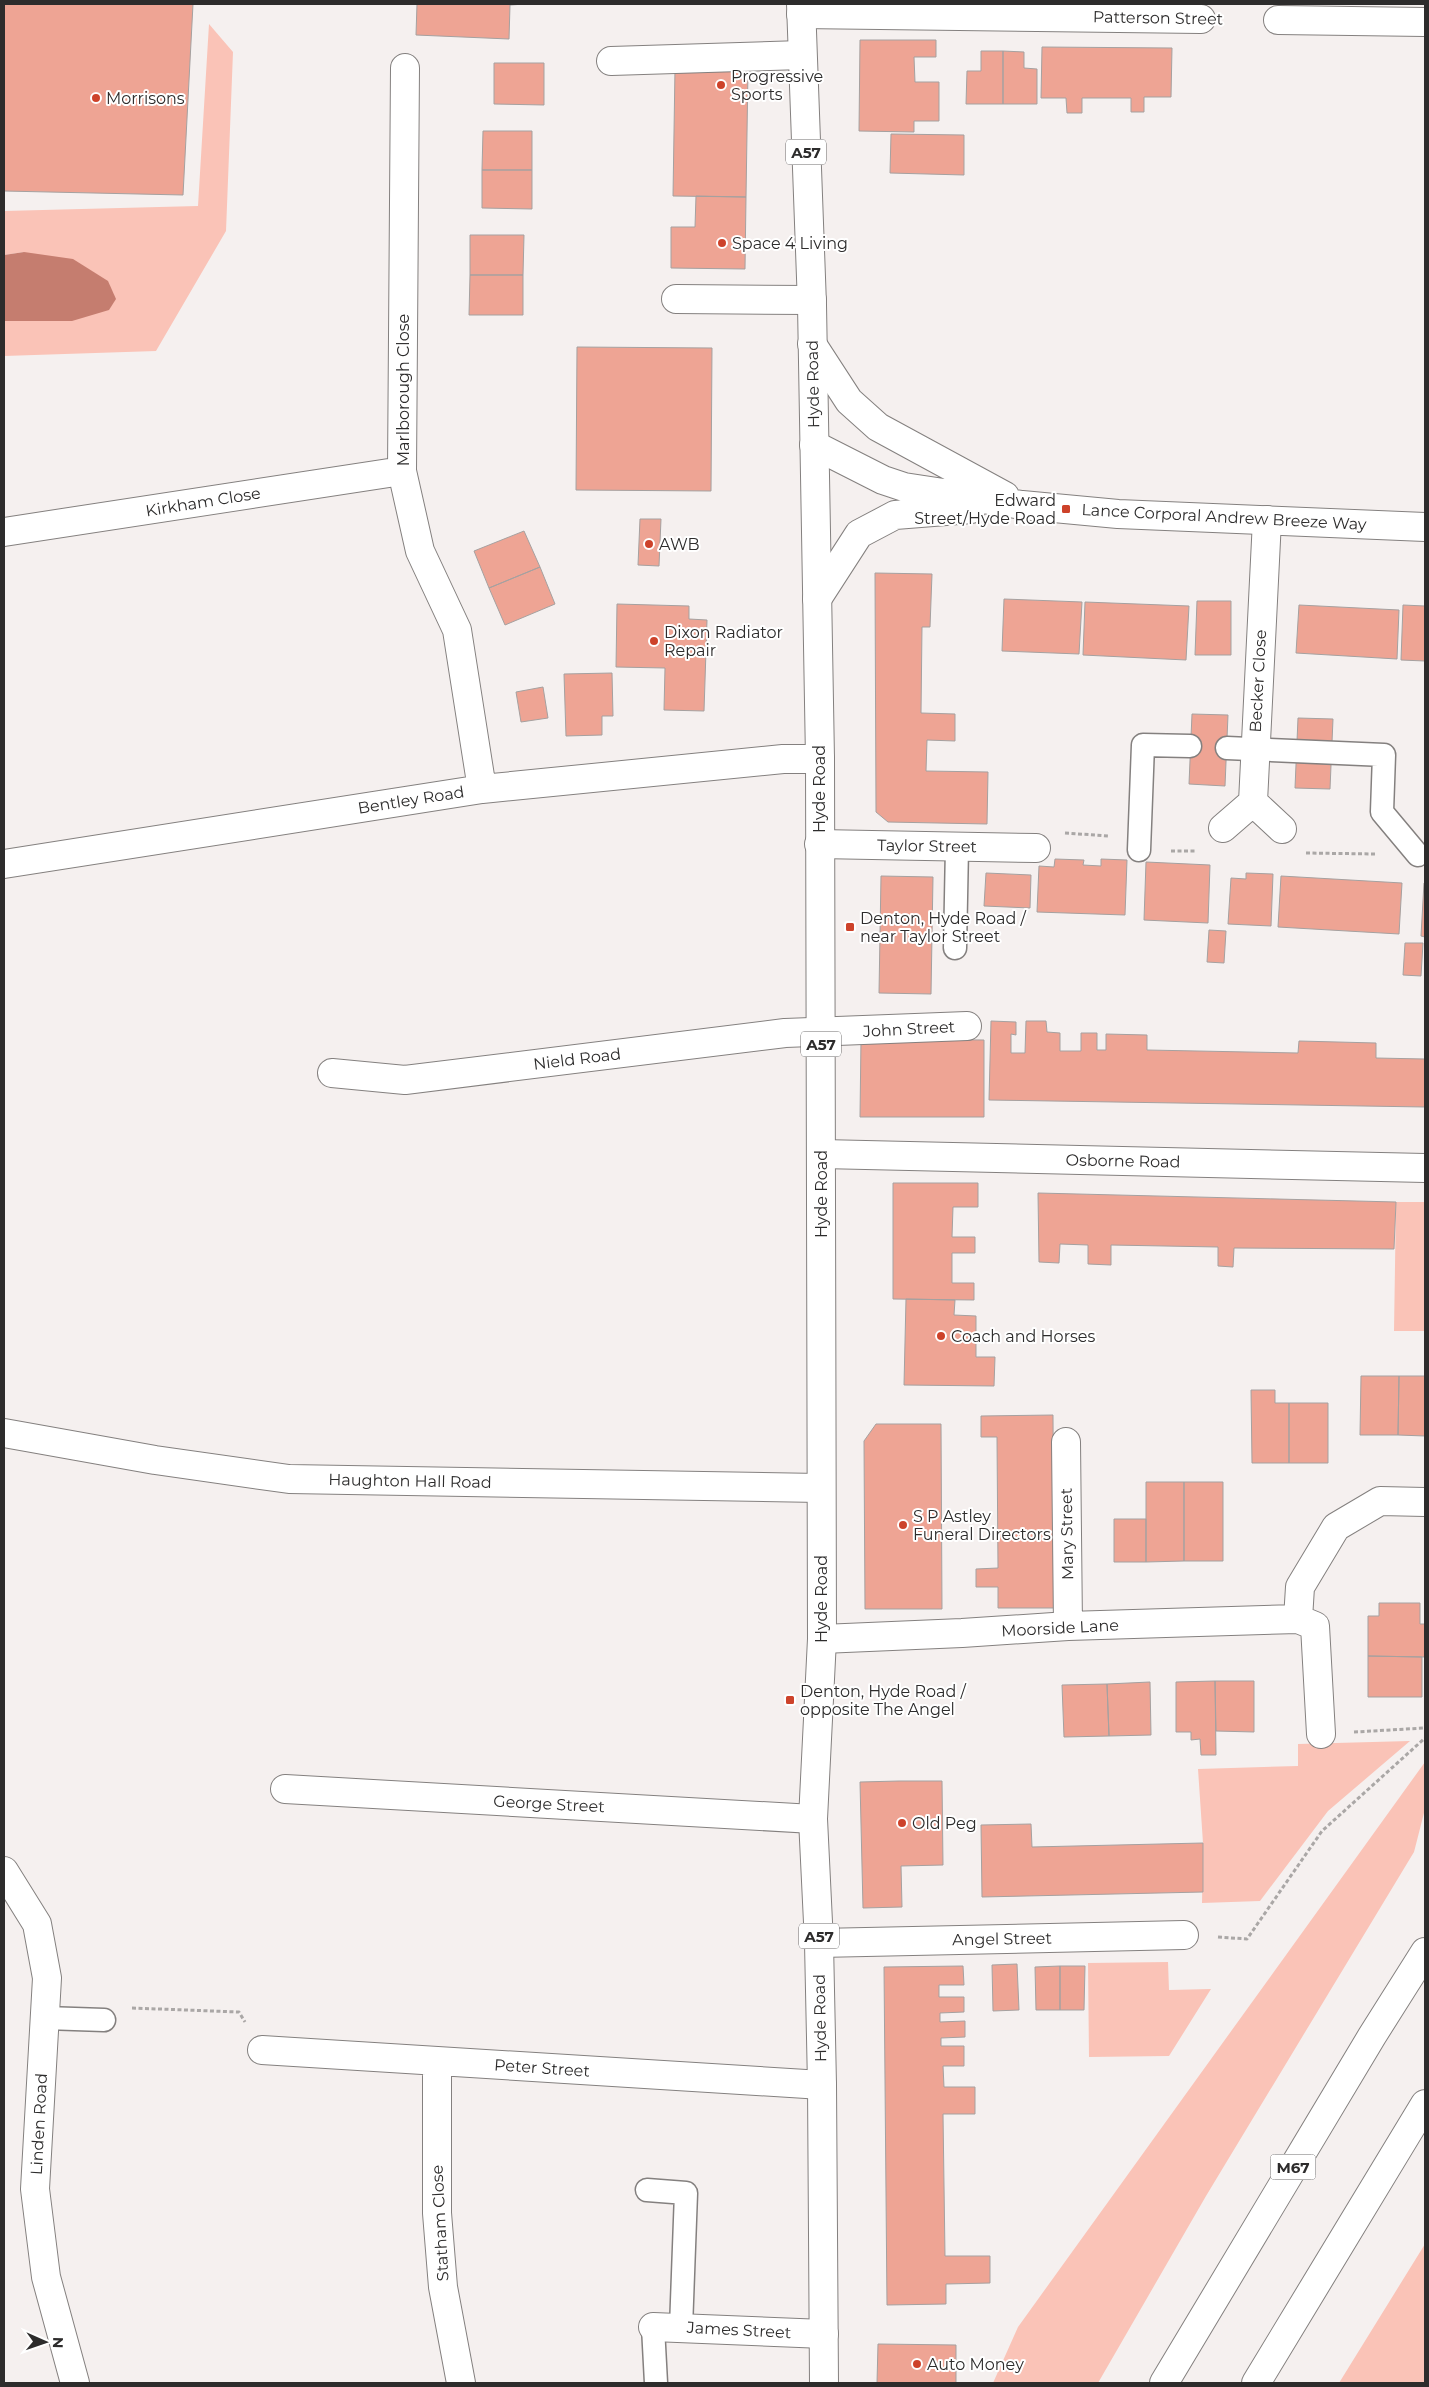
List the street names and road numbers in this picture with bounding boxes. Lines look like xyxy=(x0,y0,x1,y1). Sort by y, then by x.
street label: Patterson Street xyxy=(1093,7,1224,29)
road number: A57 xyxy=(786,140,826,164)
street label: Marlborough Close xyxy=(394,314,413,466)
street label: Hyde Road xyxy=(803,340,823,428)
street label: Kirkham Close xyxy=(144,484,262,520)
street label: Lance Corporal Andrew Breeze Way xyxy=(1081,500,1367,534)
street label: Becker Close xyxy=(1246,629,1270,733)
street label: Hyde Road xyxy=(810,745,829,833)
street label: Bentley Road xyxy=(356,782,466,818)
street label: Taylor Street xyxy=(877,836,978,856)
street label: John Street xyxy=(861,1017,956,1041)
road number: A57 xyxy=(801,1032,841,1056)
street label: Nield Road xyxy=(532,1044,622,1074)
street label: Hyde Road xyxy=(812,1150,831,1238)
street label: Osborne Road xyxy=(1065,1150,1181,1172)
street label: Haughton Hall Road xyxy=(328,1470,492,1492)
street label: Mary Street xyxy=(1057,1487,1077,1580)
street label: Hyde Road xyxy=(812,1555,831,1643)
street label: Moorside Lane xyxy=(1001,1615,1119,1641)
street label: George Street xyxy=(493,1792,606,1816)
road number: A57 xyxy=(799,1924,839,1948)
street label: Angel Street xyxy=(952,1929,1053,1949)
street label: Hyde Road xyxy=(810,1974,830,2062)
street label: Peter Street xyxy=(494,2055,591,2081)
street label: Linden Road xyxy=(27,2073,51,2175)
road number: M67 xyxy=(1270,2154,1316,2180)
street label: Statham Close xyxy=(427,2164,453,2282)
street label: James Street xyxy=(685,2318,792,2342)

